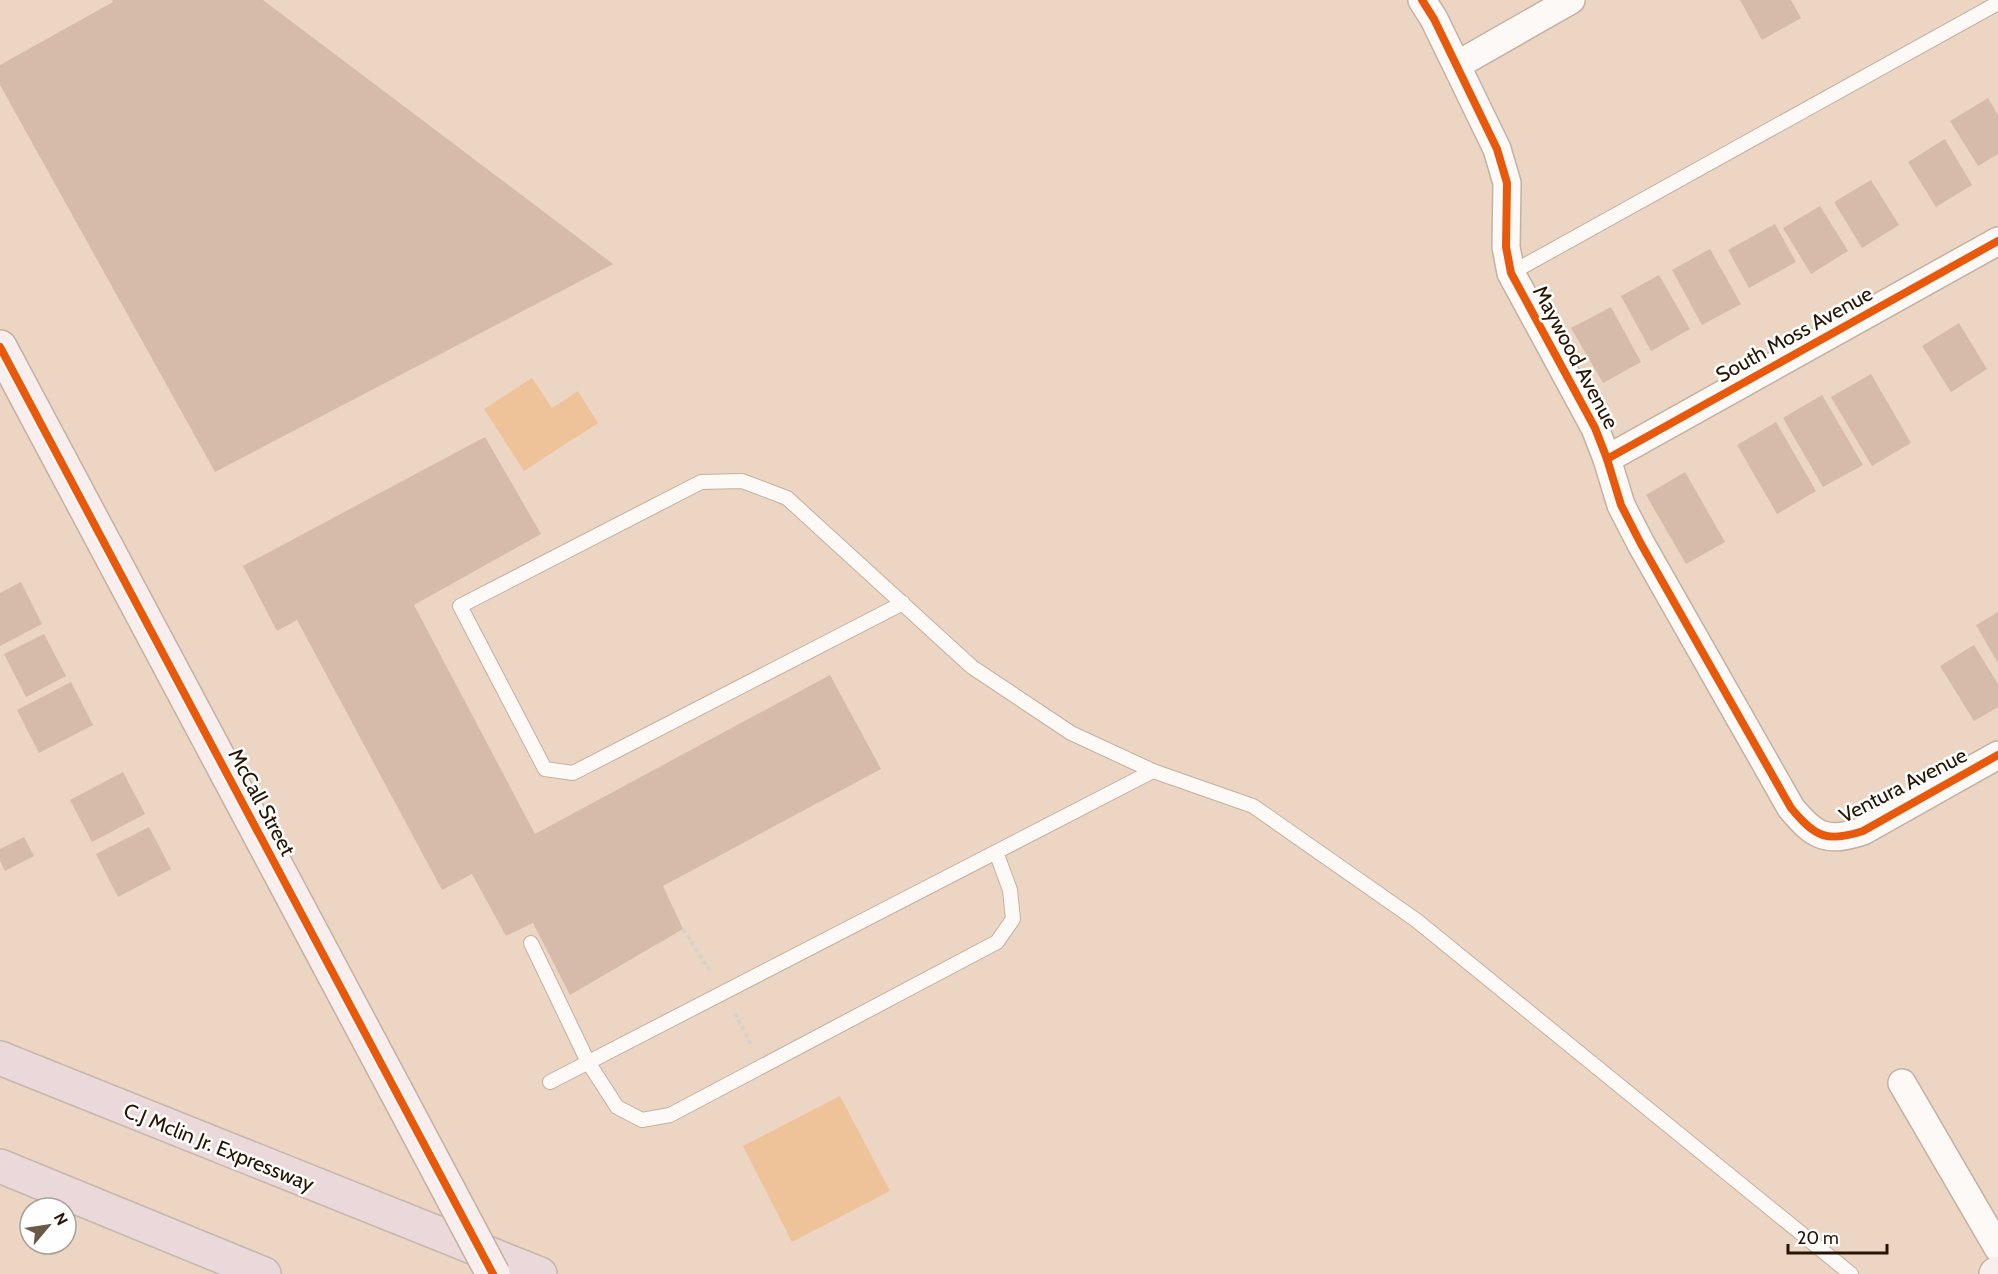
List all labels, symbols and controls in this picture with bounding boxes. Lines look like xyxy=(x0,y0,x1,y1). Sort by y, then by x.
street label: Maywood Avenue xyxy=(1528,281,1624,433)
street label: South Moss Avenue xyxy=(1711,281,1877,387)
street label: Ventura Avenue xyxy=(1835,742,1971,828)
street label: McCall Street xyxy=(223,744,301,860)
street label: C.J Mclin Jr. Expressway xyxy=(120,1097,318,1197)
north arrow xyxy=(18,1196,78,1256)
text: N xyxy=(50,1209,72,1229)
scale bar xyxy=(1788,1217,1887,1255)
text: 20 m xyxy=(1797,1227,1839,1249)

